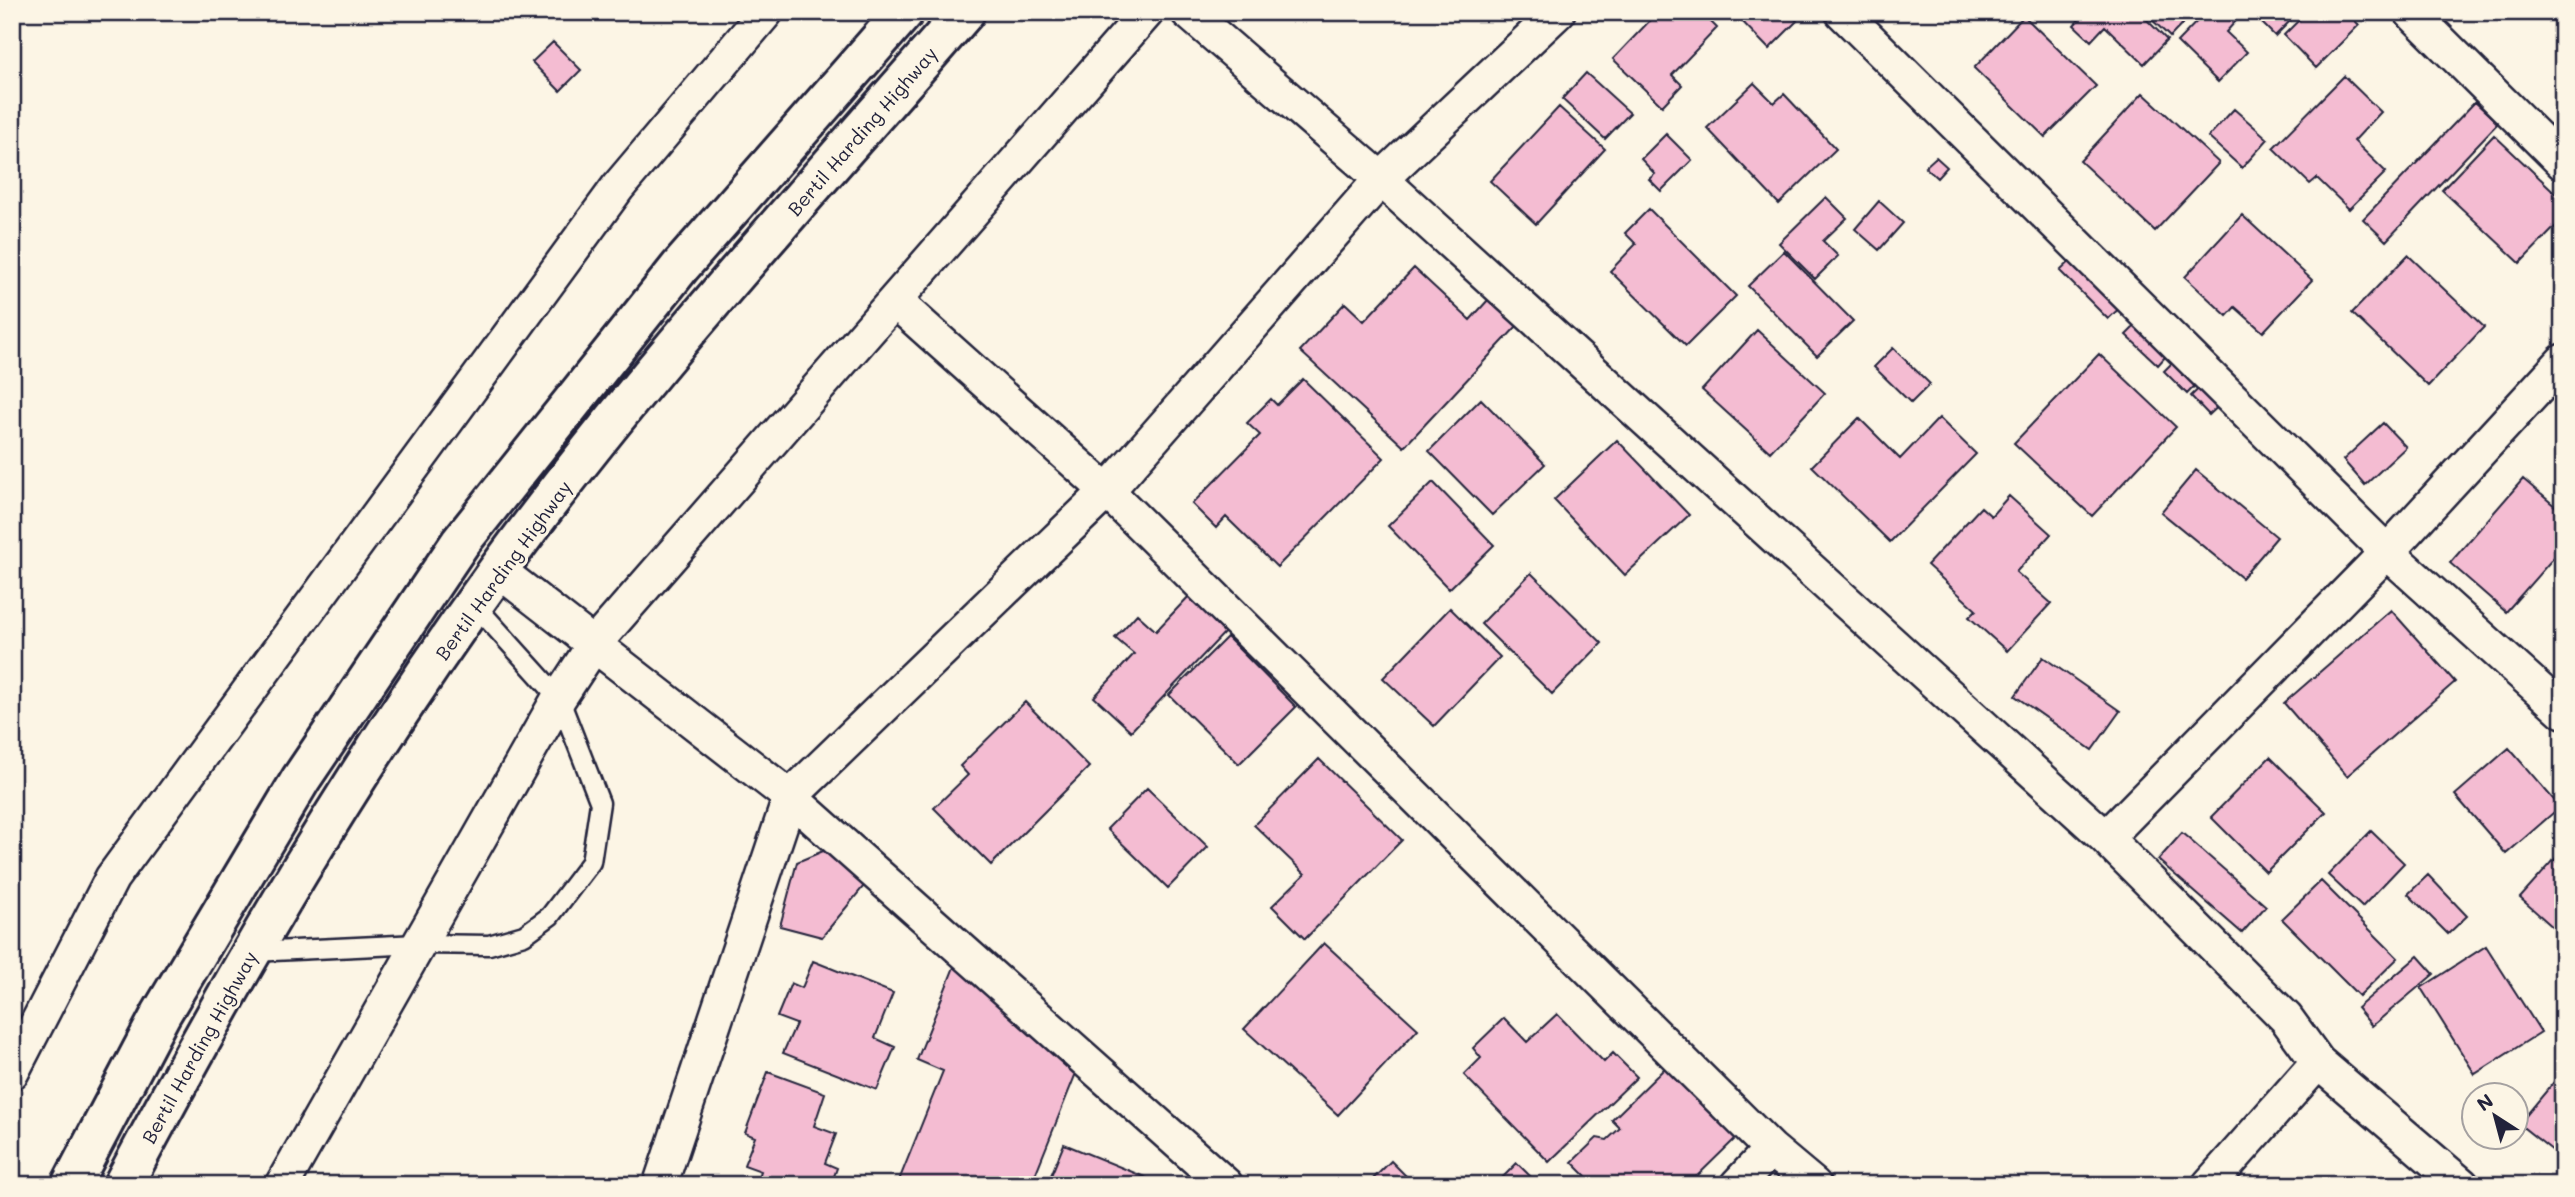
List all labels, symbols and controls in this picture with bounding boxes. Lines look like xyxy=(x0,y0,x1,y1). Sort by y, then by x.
street label: Bertil Harding Highway xyxy=(782,41,942,221)
street label: Bertil Harding Highway xyxy=(429,475,577,665)
street label: Bertil Harding Highway xyxy=(136,946,262,1148)
north arrow xyxy=(2460,1082,2530,1152)
text: N xyxy=(2472,1087,2498,1116)

